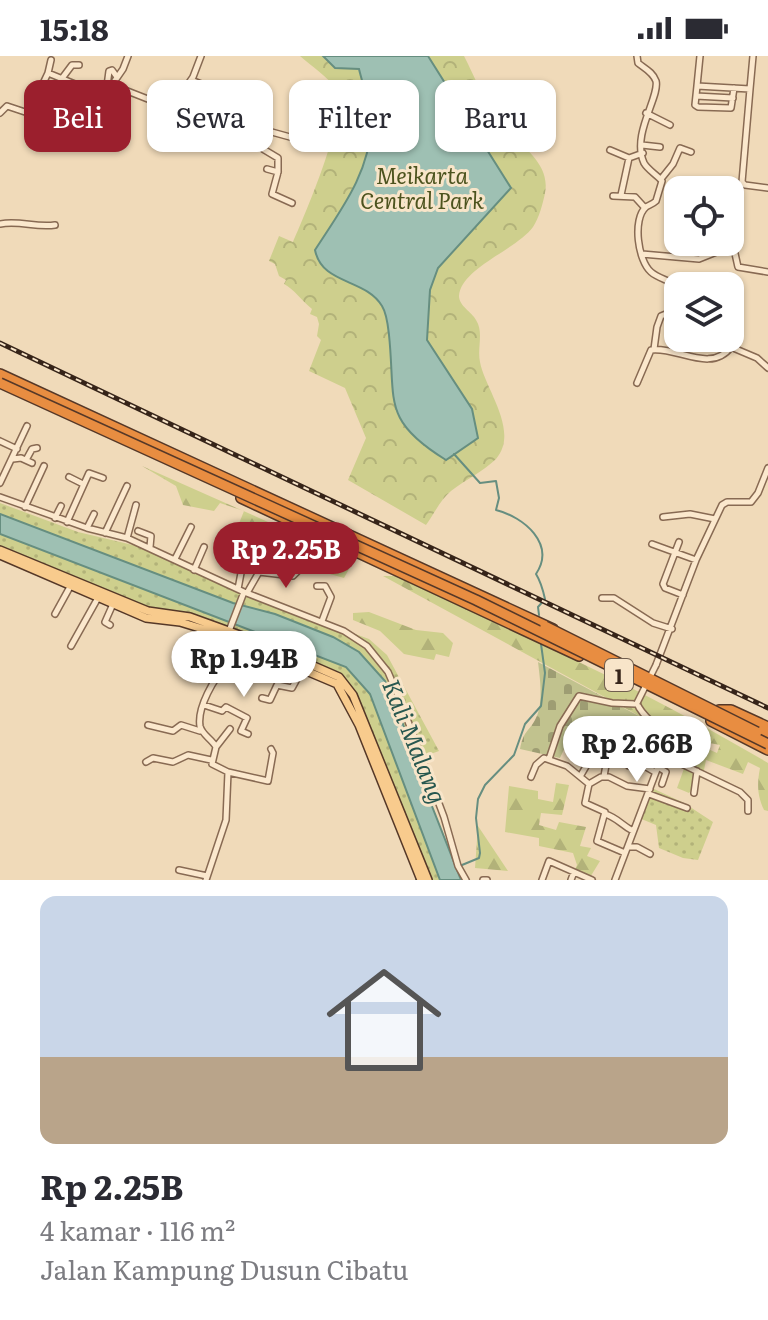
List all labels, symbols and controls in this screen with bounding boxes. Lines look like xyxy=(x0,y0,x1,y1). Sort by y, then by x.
text: 15:18 xyxy=(40,6,109,50)
chip: Beli xyxy=(24,80,131,152)
chip: Sewa xyxy=(147,80,273,152)
chip: Filter xyxy=(289,80,419,152)
chip: Baru xyxy=(435,80,556,152)
park label: Meikarta Central Park xyxy=(360,158,484,216)
map controls xyxy=(664,176,744,352)
button: locate xyxy=(664,176,744,256)
button: layers xyxy=(664,272,744,352)
pin: Rp 2.25B xyxy=(203,522,369,590)
text: Rp 2.25B xyxy=(231,528,341,567)
pin: Rp 1.94B xyxy=(161,631,327,699)
text: Rp 1.94B xyxy=(189,637,299,676)
road number: 1 xyxy=(605,659,633,691)
water label: Kali Malang xyxy=(375,674,457,808)
pin: Rp 2.66B xyxy=(554,716,720,784)
text: Rp 2.66B xyxy=(581,722,693,761)
icon: home xyxy=(312,948,456,1092)
text: Rp 2.25B xyxy=(40,1160,184,1210)
text: 4 kamar · 116 m² xyxy=(40,1210,235,1249)
text: Jalan Kampung Dusun Cibatu xyxy=(40,1249,409,1288)

